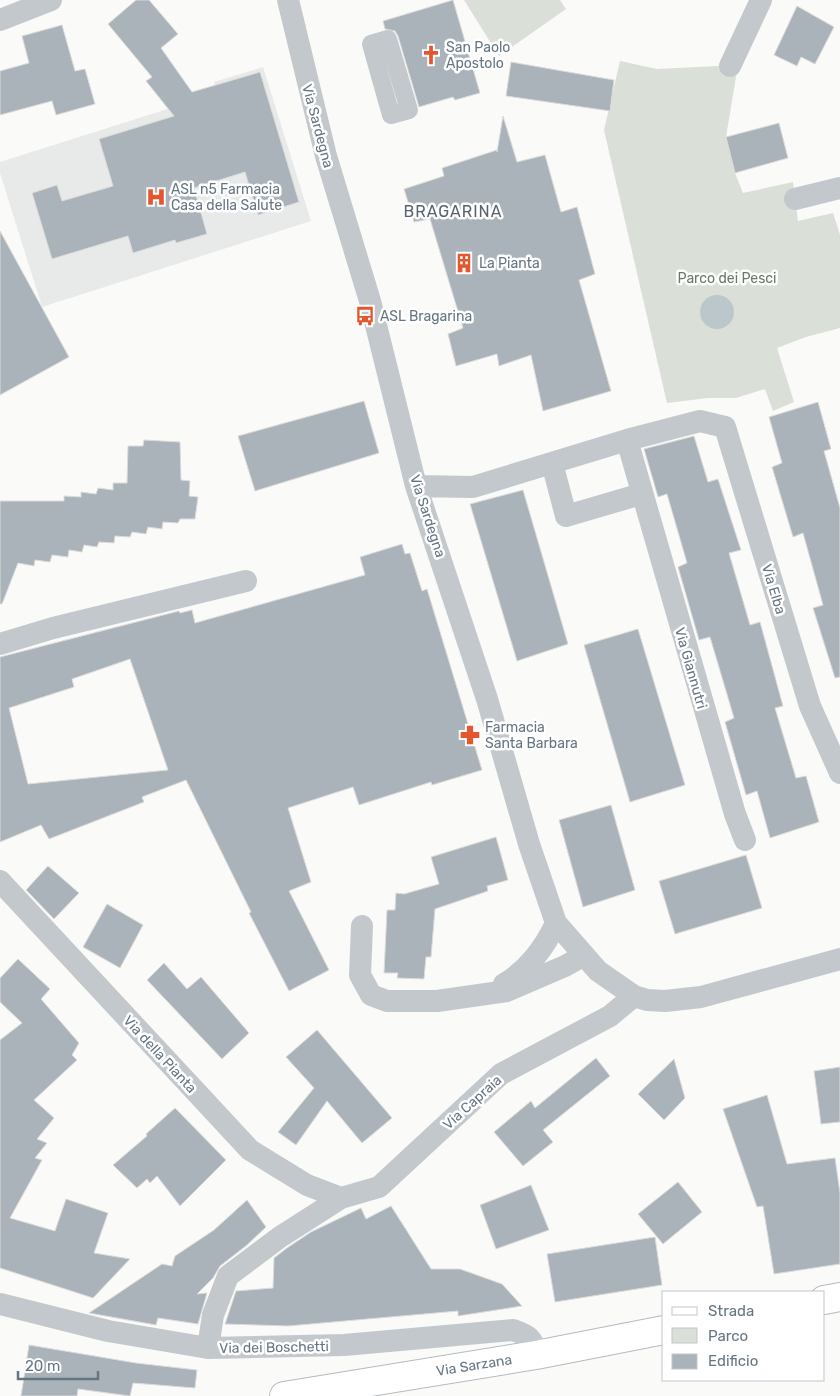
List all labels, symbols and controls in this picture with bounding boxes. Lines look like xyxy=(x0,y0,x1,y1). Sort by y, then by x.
place label: San Paolo Apostolo xyxy=(446,39,510,72)
church icon: San Paolo Apostolo xyxy=(420,44,442,66)
street label: Via Sardegna xyxy=(298,82,337,170)
place label: ASL n5 Farmacia Casa della Salute xyxy=(171,181,282,214)
hospital icon: ASL n5 Farmacia Casa della Salute xyxy=(145,186,167,208)
district label: BRAGARINA xyxy=(404,202,502,221)
building icon: La Pianta xyxy=(453,252,475,274)
place label: La Pianta xyxy=(479,255,540,272)
park label: Parco dei Pesci xyxy=(678,270,776,287)
bus stop icon: ASL Bragarina xyxy=(354,305,376,327)
place label: ASL Bragarina xyxy=(380,308,472,325)
street label: Via Sardegna xyxy=(406,473,449,560)
street label: Via Elba xyxy=(758,562,789,616)
street label: Via Giannutri xyxy=(671,625,710,711)
place label: Farmacia Santa Barbara xyxy=(485,719,578,752)
pharmacy icon: Farmacia Santa Barbara xyxy=(459,724,481,746)
street label: Via della Pianta xyxy=(119,1012,200,1097)
street label: Via Capraia xyxy=(439,1072,505,1133)
legend xyxy=(662,1291,825,1381)
text: Strada xyxy=(708,1302,754,1320)
text: Parco xyxy=(708,1327,748,1345)
street label: Via dei Boschetti xyxy=(219,1338,329,1357)
scale bar xyxy=(18,1348,98,1380)
street label: Via Sarzana xyxy=(435,1351,513,1380)
text: Edificio xyxy=(708,1352,758,1370)
text: 20 m xyxy=(25,1357,60,1375)

